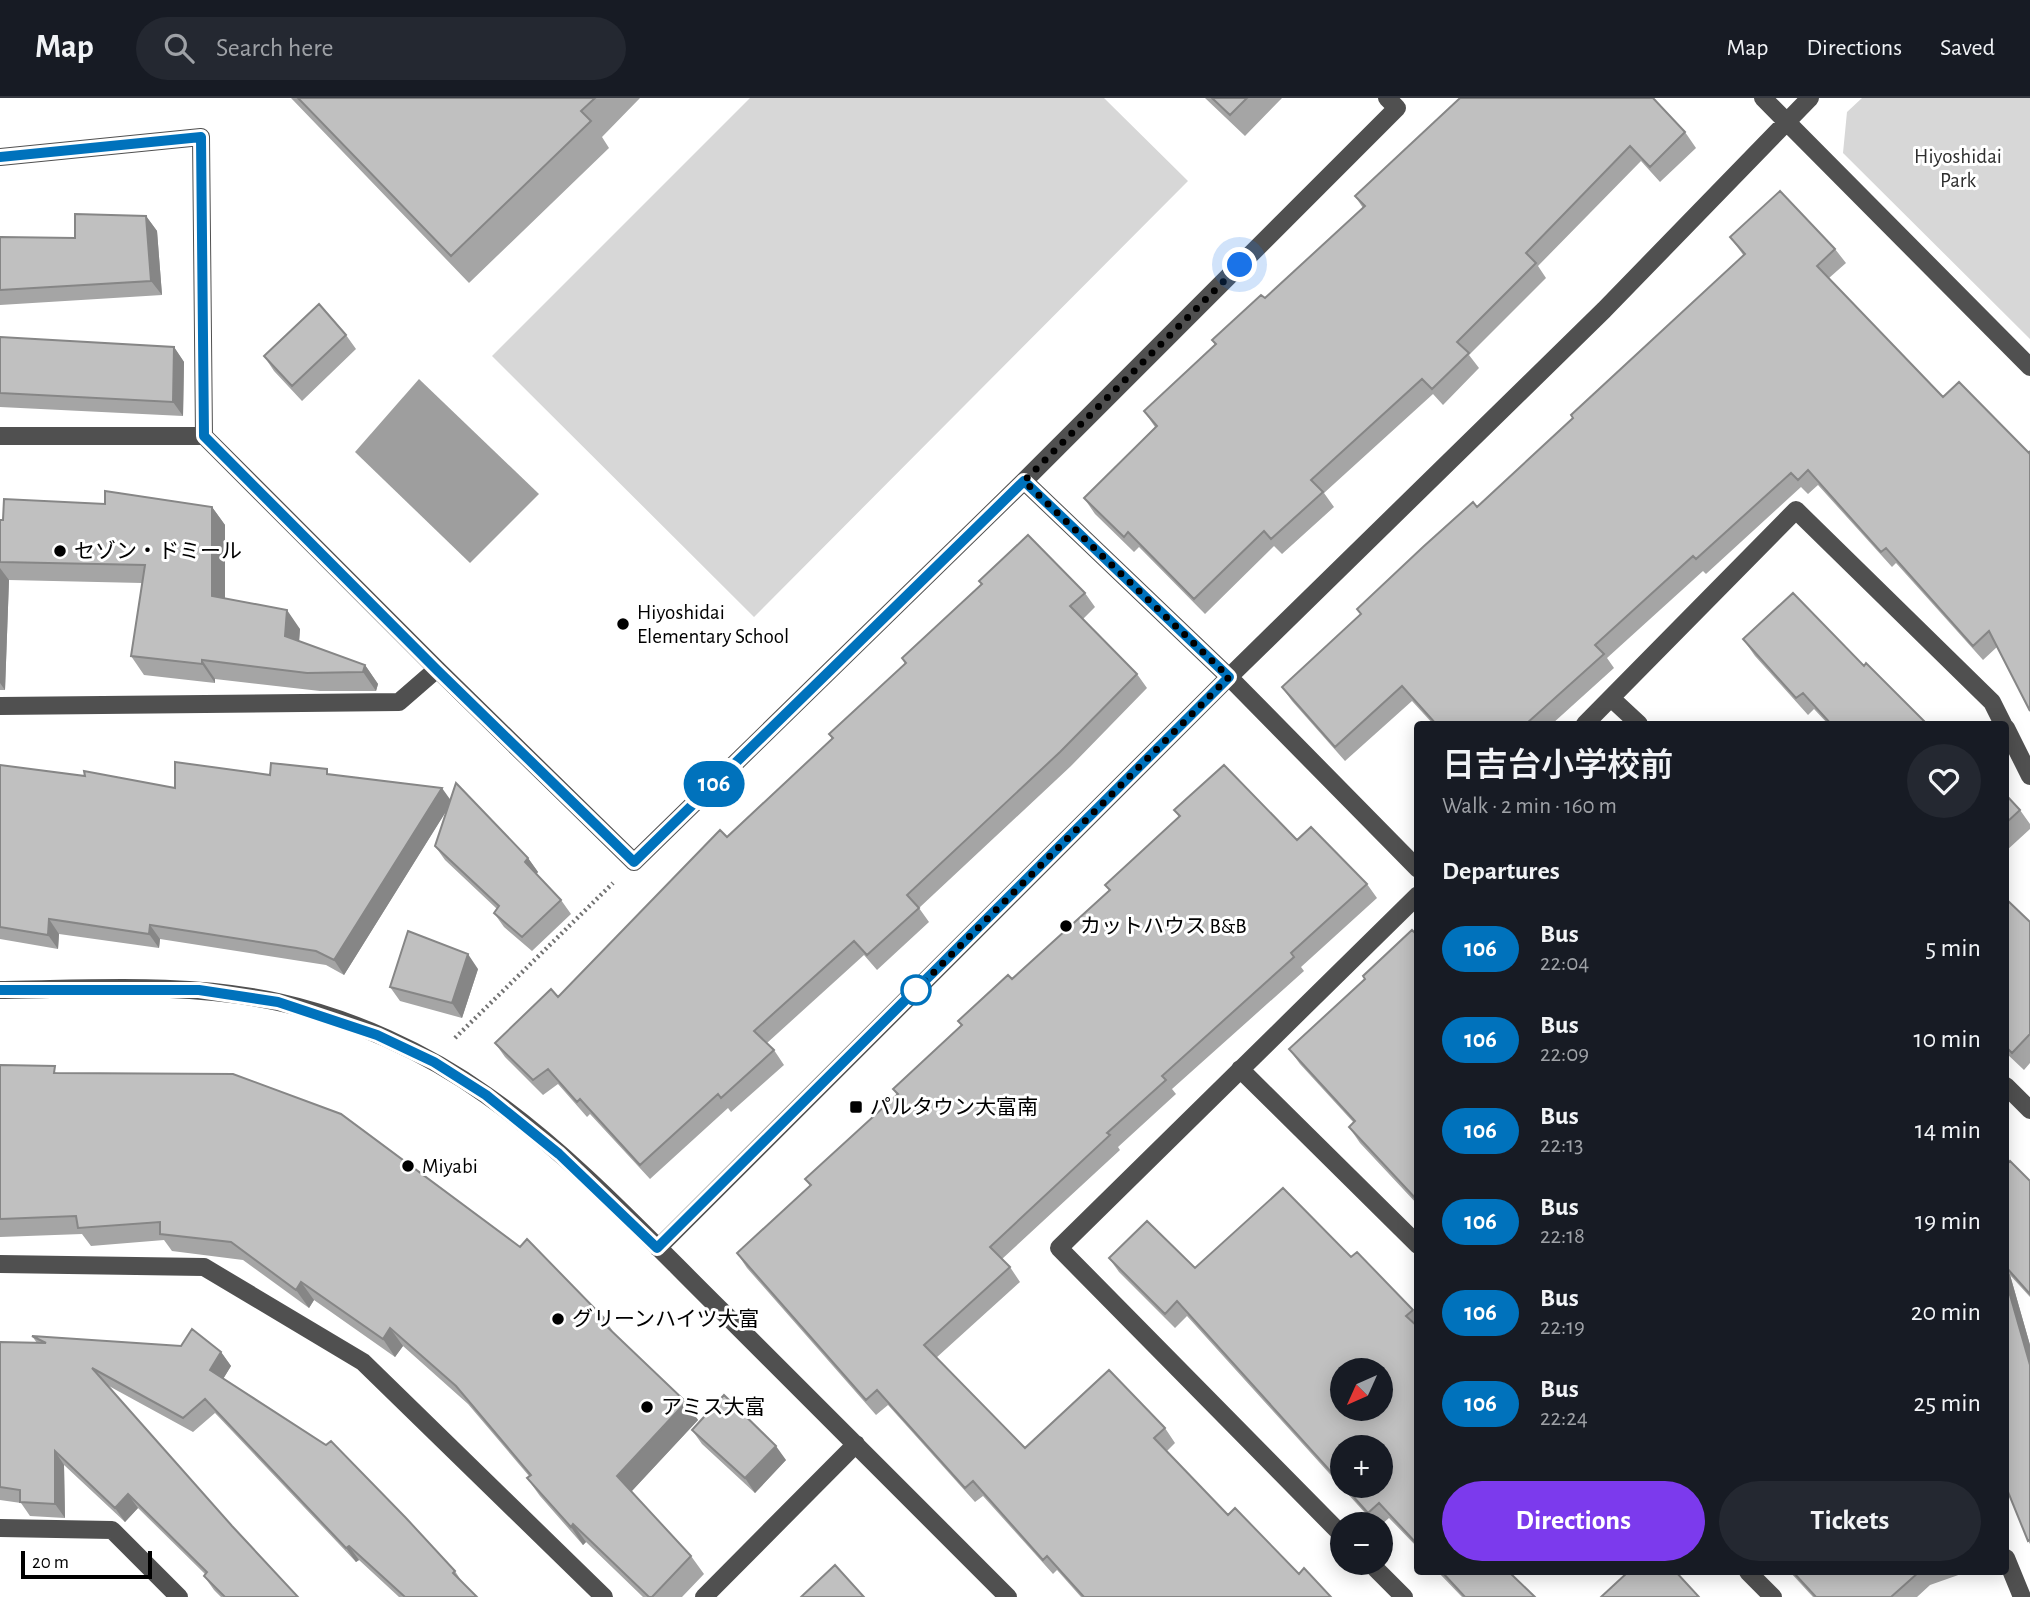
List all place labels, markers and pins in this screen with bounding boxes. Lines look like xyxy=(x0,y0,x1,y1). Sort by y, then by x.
place label: セゾン・ドミール xyxy=(74,540,242,562)
marker: セゾン・ドミール xyxy=(52,543,68,559)
place label: Hiyoshidai Elementary School xyxy=(637,602,789,647)
marker: Hiyoshidai Elementary School xyxy=(615,616,631,632)
place label: カットハウス B&B xyxy=(1080,916,1247,937)
marker: カットハウス B&B xyxy=(1058,918,1074,934)
unlabelled marker xyxy=(901,975,931,1005)
place label: パルタウン大富南 xyxy=(870,1096,1038,1118)
marker: パルタウン大富南 xyxy=(848,1099,864,1115)
place label: Miyabi xyxy=(422,1156,478,1177)
marker: Miyabi xyxy=(400,1158,416,1174)
place label: グリーンハイツ大富 xyxy=(572,1308,760,1330)
marker: グリーンハイツ大富 xyxy=(550,1311,566,1327)
place label: アミス大富 xyxy=(661,1396,766,1418)
marker: アミス大富 xyxy=(639,1399,655,1415)

